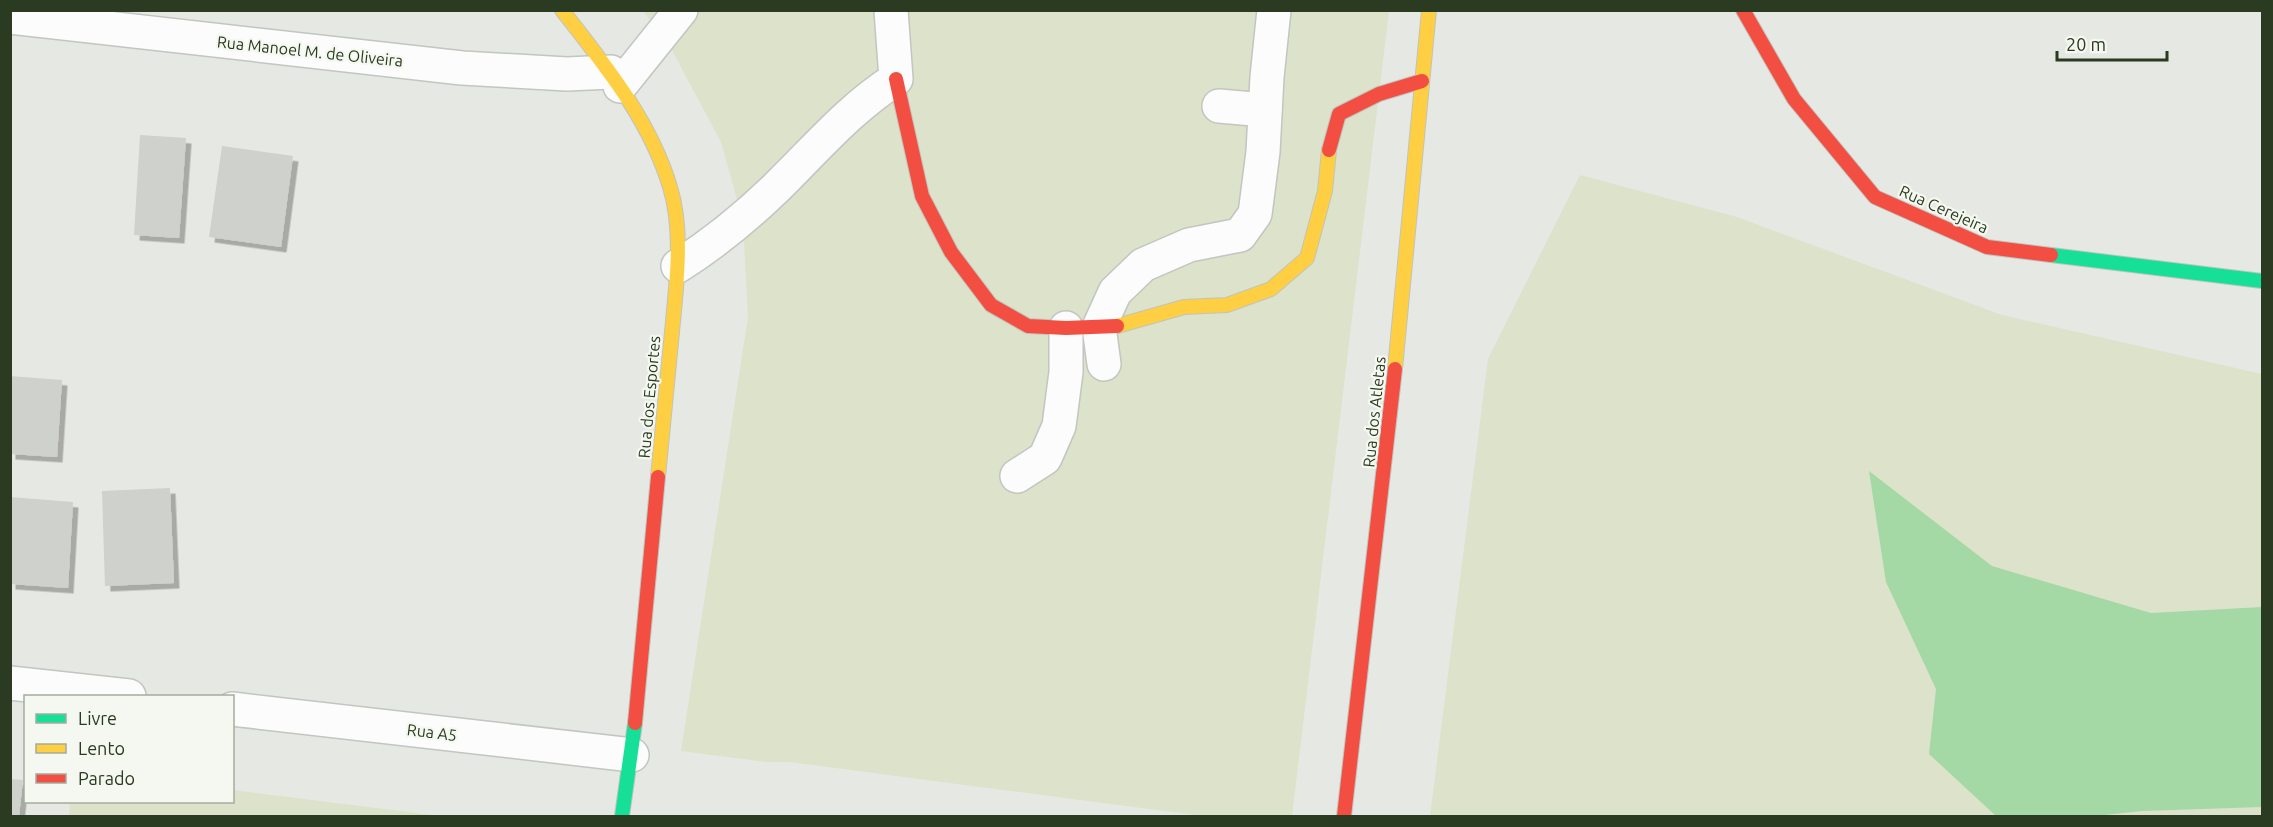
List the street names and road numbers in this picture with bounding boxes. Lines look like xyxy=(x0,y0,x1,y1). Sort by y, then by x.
street label: Rua Manoel M. de Oliveira xyxy=(216,32,404,70)
street label: Rua Cerejeira xyxy=(1897,181,1991,237)
street label: Rua dos Esportes xyxy=(635,335,663,459)
street label: Rua dos Atletas xyxy=(1359,356,1389,468)
street label: Rua A5 xyxy=(406,720,458,744)

